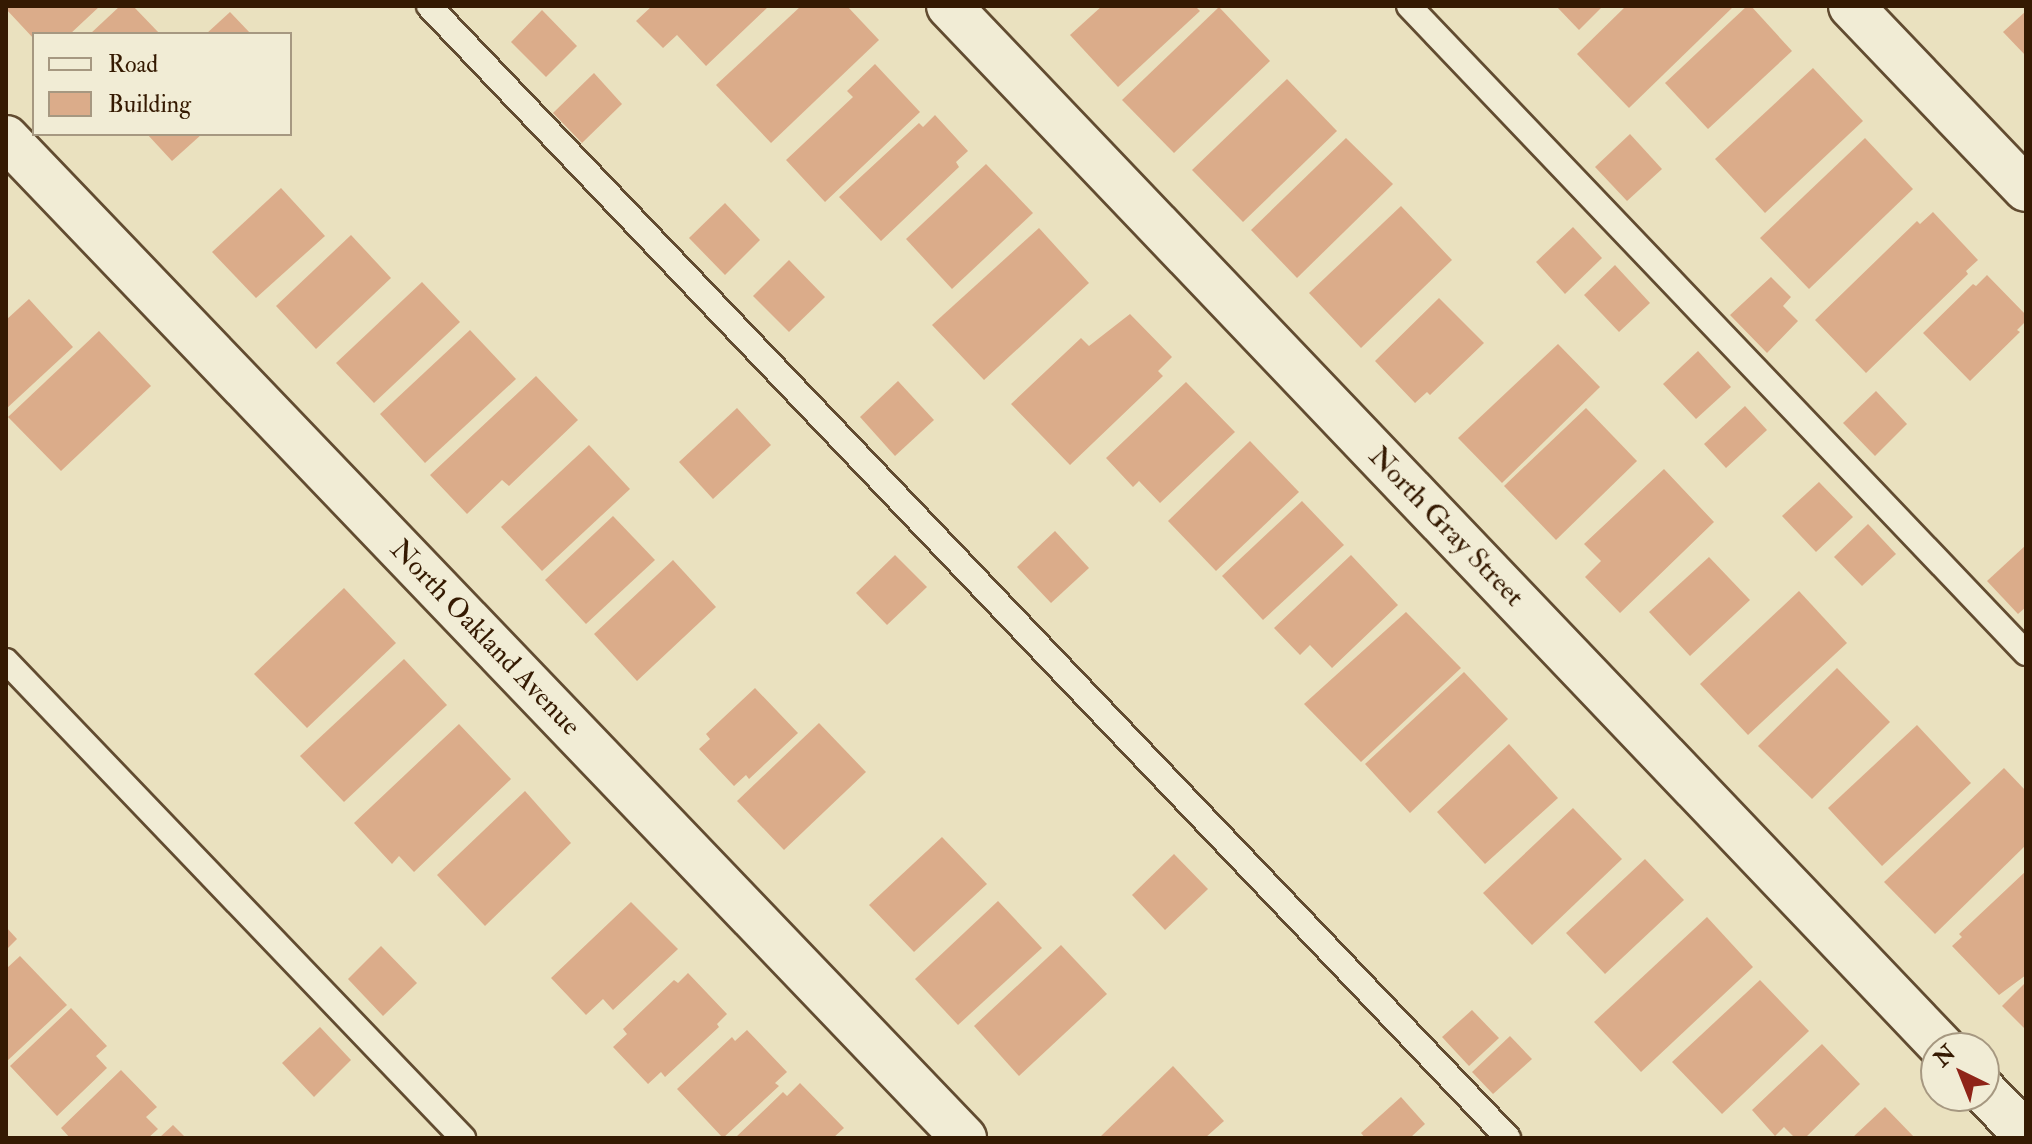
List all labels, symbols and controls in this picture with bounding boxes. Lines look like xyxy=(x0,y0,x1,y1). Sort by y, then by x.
legend xyxy=(32,32,292,136)
text: Road xyxy=(108,49,158,80)
text: Building xyxy=(108,89,191,120)
street label: North Gray Street xyxy=(1361,440,1531,614)
street label: North Oakland Avenue xyxy=(383,533,587,743)
north arrow xyxy=(1920,1032,2000,1112)
text: N xyxy=(1928,1039,1962,1073)

